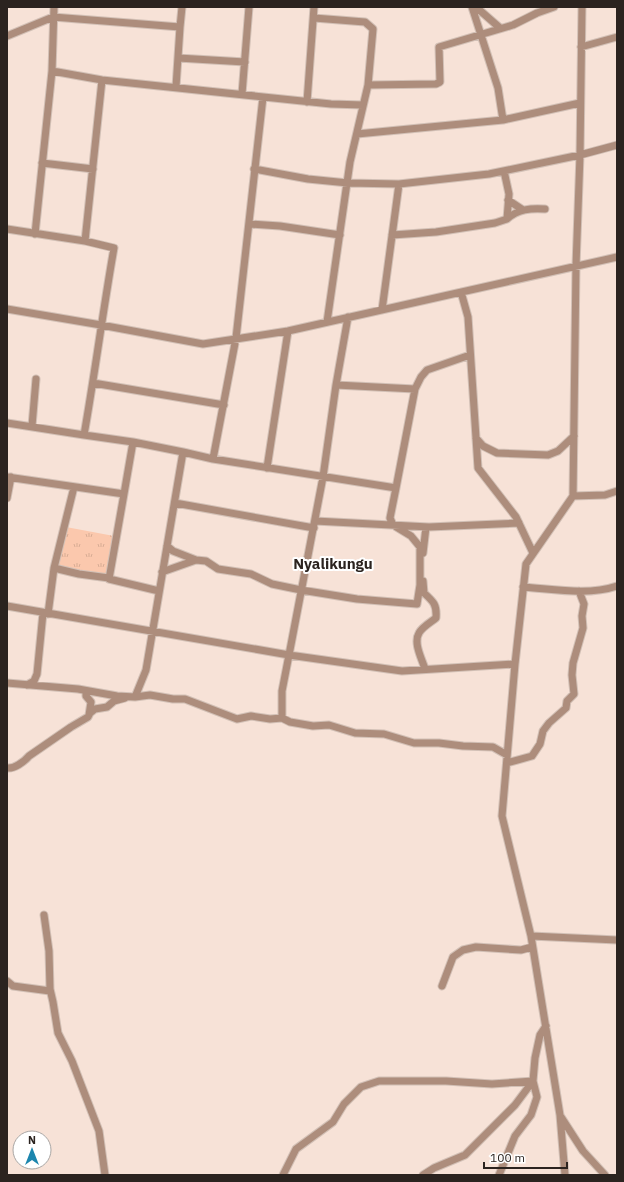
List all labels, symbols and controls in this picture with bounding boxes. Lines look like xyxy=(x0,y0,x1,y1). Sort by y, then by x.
district label: Nyalikungu xyxy=(293,554,373,573)
north arrow xyxy=(12,1130,52,1170)
text: N xyxy=(28,1133,36,1147)
scale bar xyxy=(484,1144,567,1170)
text: 100 m xyxy=(490,1150,525,1165)

